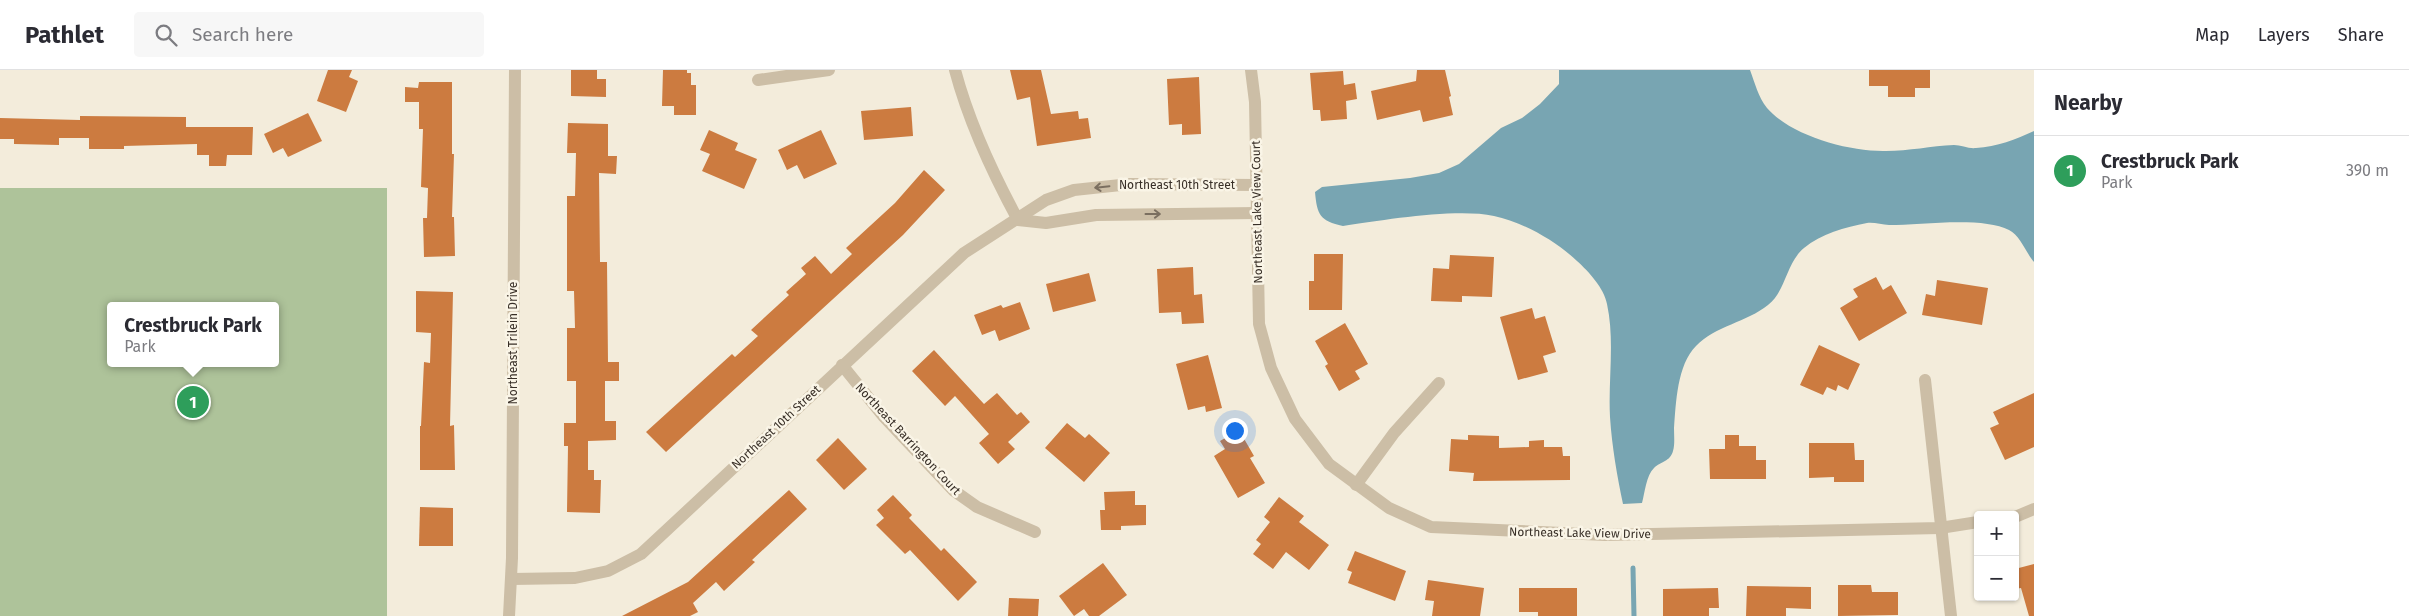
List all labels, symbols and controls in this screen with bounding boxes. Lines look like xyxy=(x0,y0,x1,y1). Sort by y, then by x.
search box xyxy=(134,12,484,57)
text: Pathlet xyxy=(25,21,104,49)
icon: search xyxy=(152,21,180,49)
text: Search here xyxy=(192,23,293,46)
text: Map xyxy=(2195,24,2230,46)
text: Layers xyxy=(2258,24,2310,46)
text: Share xyxy=(2338,24,2384,46)
text: Nearby xyxy=(2054,90,2122,116)
street label: Northeast Lake View Court xyxy=(1249,140,1265,284)
text: Crestbruck Park xyxy=(2101,150,2239,173)
text: 1 xyxy=(2066,161,2074,180)
text: 390 m xyxy=(2346,161,2389,180)
text: Park xyxy=(2101,173,2133,192)
street label: Northeast 10th Street xyxy=(1119,178,1236,192)
one-way arrow xyxy=(1094,182,1110,192)
one-way arrow xyxy=(1144,209,1161,219)
street label: Northeast Trilein Drive xyxy=(506,282,520,404)
popup xyxy=(107,302,279,367)
text: Crestbruck Park xyxy=(124,314,262,337)
text: Park xyxy=(124,337,156,356)
street label: Northeast Barrington Court xyxy=(853,380,964,498)
street label: Northeast 10th Street xyxy=(729,382,824,472)
pin: 1 xyxy=(177,383,209,421)
your location xyxy=(1222,418,1248,444)
map controls xyxy=(1974,511,2019,601)
button: + xyxy=(1974,511,2019,556)
street label: Northeast Lake View Drive xyxy=(1509,525,1651,541)
button: − xyxy=(1974,556,2019,601)

